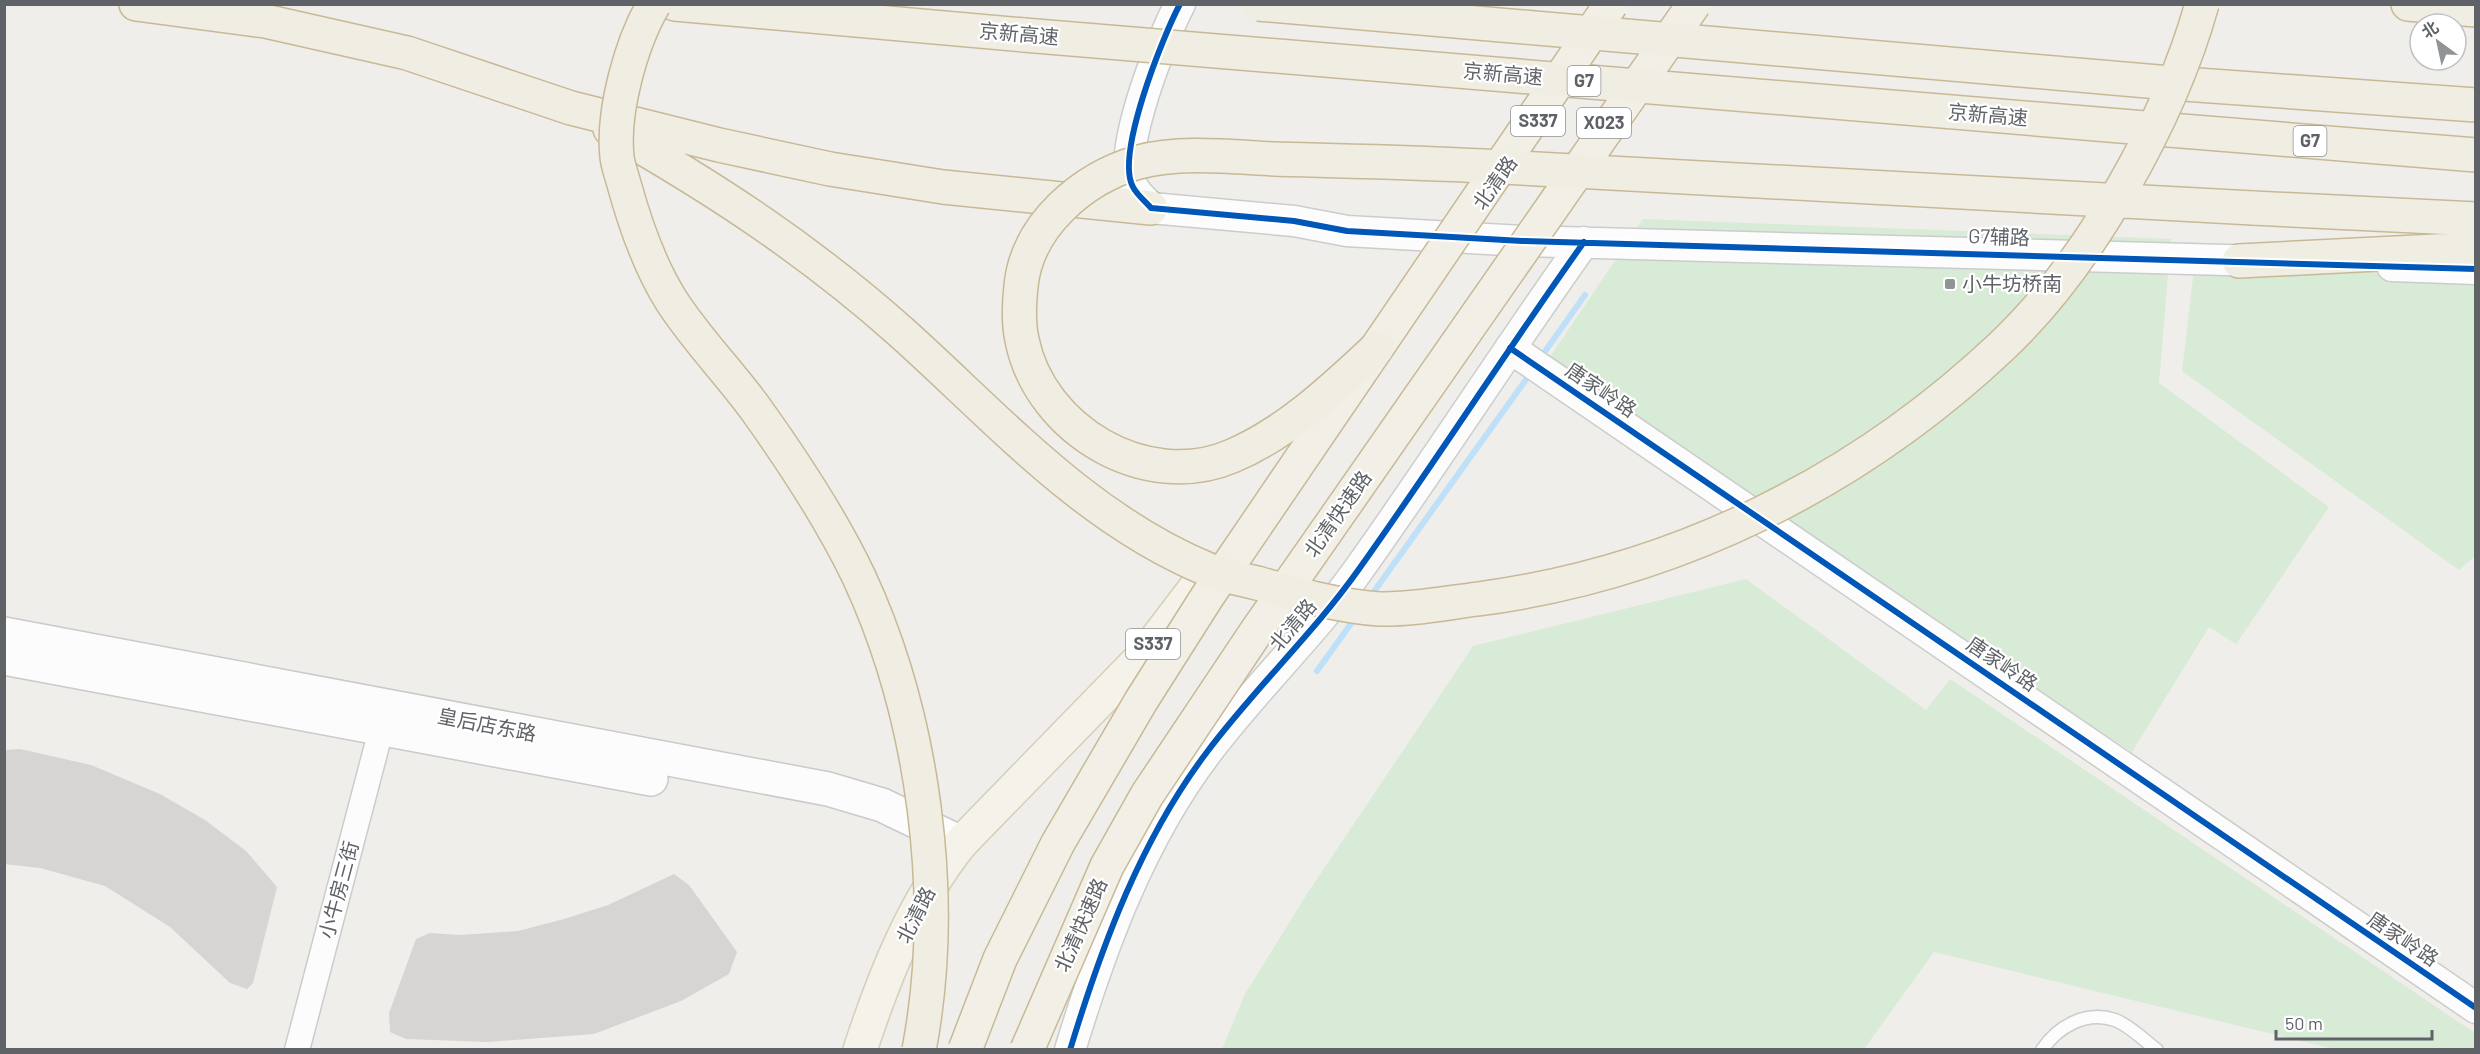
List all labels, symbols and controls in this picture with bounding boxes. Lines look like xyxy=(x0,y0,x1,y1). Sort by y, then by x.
north arrow xyxy=(2408,12,2468,72)
text: 北 xyxy=(2418,17,2441,41)
street label: 京新高速 xyxy=(978,18,1060,48)
street label: 京新高速 xyxy=(1462,58,1544,88)
road number: G7 xyxy=(1568,66,1600,96)
street label: 京新高速 xyxy=(1947,99,2029,129)
road number: S337 xyxy=(1511,106,1565,136)
road number: X023 xyxy=(1577,108,1631,138)
road number: G7 xyxy=(2294,126,2326,156)
street label: 北清路 xyxy=(1467,151,1521,214)
street label: G7辅路 xyxy=(1968,223,2030,249)
place label: 小牛坊桥南 xyxy=(1962,271,2062,295)
marker: 小牛坊桥南 xyxy=(1943,277,1957,291)
street label: 唐家岭路 xyxy=(1562,357,1641,421)
street label: 北清快速路 xyxy=(1299,466,1376,561)
street label: 北清路 xyxy=(1264,594,1321,655)
road number: S337 xyxy=(1126,629,1180,659)
street label: 唐家岭路 xyxy=(1963,631,2042,695)
street label: 皇后店东路 xyxy=(436,703,539,745)
street label: 小牛房三街 xyxy=(314,838,363,941)
street label: 北清快速路 xyxy=(1049,874,1111,975)
street label: 北清路 xyxy=(891,882,939,947)
street label: 唐家岭路 xyxy=(2364,906,2443,970)
scale bar xyxy=(2276,1003,2432,1041)
text: 50 m xyxy=(2285,1012,2323,1034)

